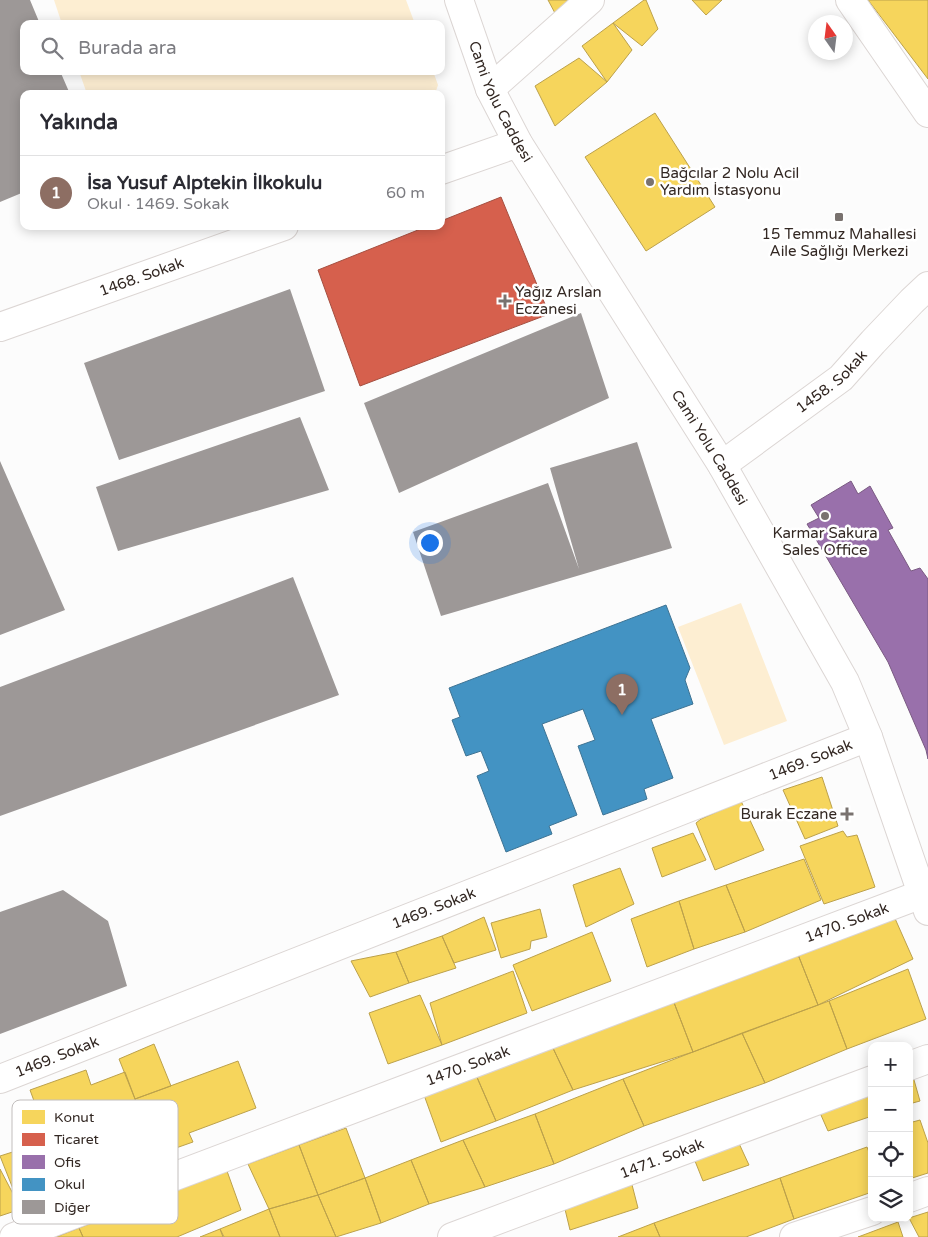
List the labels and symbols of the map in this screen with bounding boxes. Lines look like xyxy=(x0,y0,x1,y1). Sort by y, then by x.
north arrow xyxy=(808,15,853,60)
street label: Cami Yolu Caddesi xyxy=(465,39,537,165)
place label: Bağcılar 2 Nolu Acil Yardım İstasyonu xyxy=(660,164,799,199)
marker: Bağcılar 2 Nolu Acil Yardım İstasyonu xyxy=(644,176,656,188)
marker: 15 Temmuz Mahallesi Aile Sağlığı Merkezi xyxy=(833,211,845,223)
place label: 15 Temmuz Mahallesi Aile Sağlığı Merkezi xyxy=(762,225,916,260)
street label: 1468. Sokak xyxy=(97,253,186,300)
place label: Yağız Arslan Eczanesi xyxy=(515,283,602,318)
marker: Yağız Arslan Eczanesi xyxy=(499,295,511,307)
street label: 1458. Sokak xyxy=(792,346,871,417)
street label: Cami Yolu Caddesi xyxy=(668,386,752,508)
marker: Karmar Sakura Sales Office xyxy=(819,510,831,522)
place label: Karmar Sakura Sales Office xyxy=(772,524,878,559)
your location xyxy=(417,530,443,556)
pin: 1 xyxy=(606,674,638,715)
street label: 1469. Sokak xyxy=(766,735,855,784)
place label: Burak Eczane xyxy=(740,805,837,823)
marker: Burak Eczane xyxy=(841,808,853,820)
street label: 1469. Sokak xyxy=(389,884,478,933)
street label: 1470. Sokak xyxy=(802,898,891,947)
street label: 1469. Sokak xyxy=(12,1032,101,1081)
street label: 1470. Sokak xyxy=(423,1042,512,1090)
legend xyxy=(12,1100,178,1224)
text: Konut xyxy=(54,1109,95,1126)
text: Ticaret xyxy=(54,1131,100,1148)
street label: 1471. Sokak xyxy=(617,1135,706,1182)
text: Ofis xyxy=(54,1154,81,1171)
text: Okul xyxy=(54,1176,85,1193)
text: Diğer xyxy=(54,1199,91,1216)

